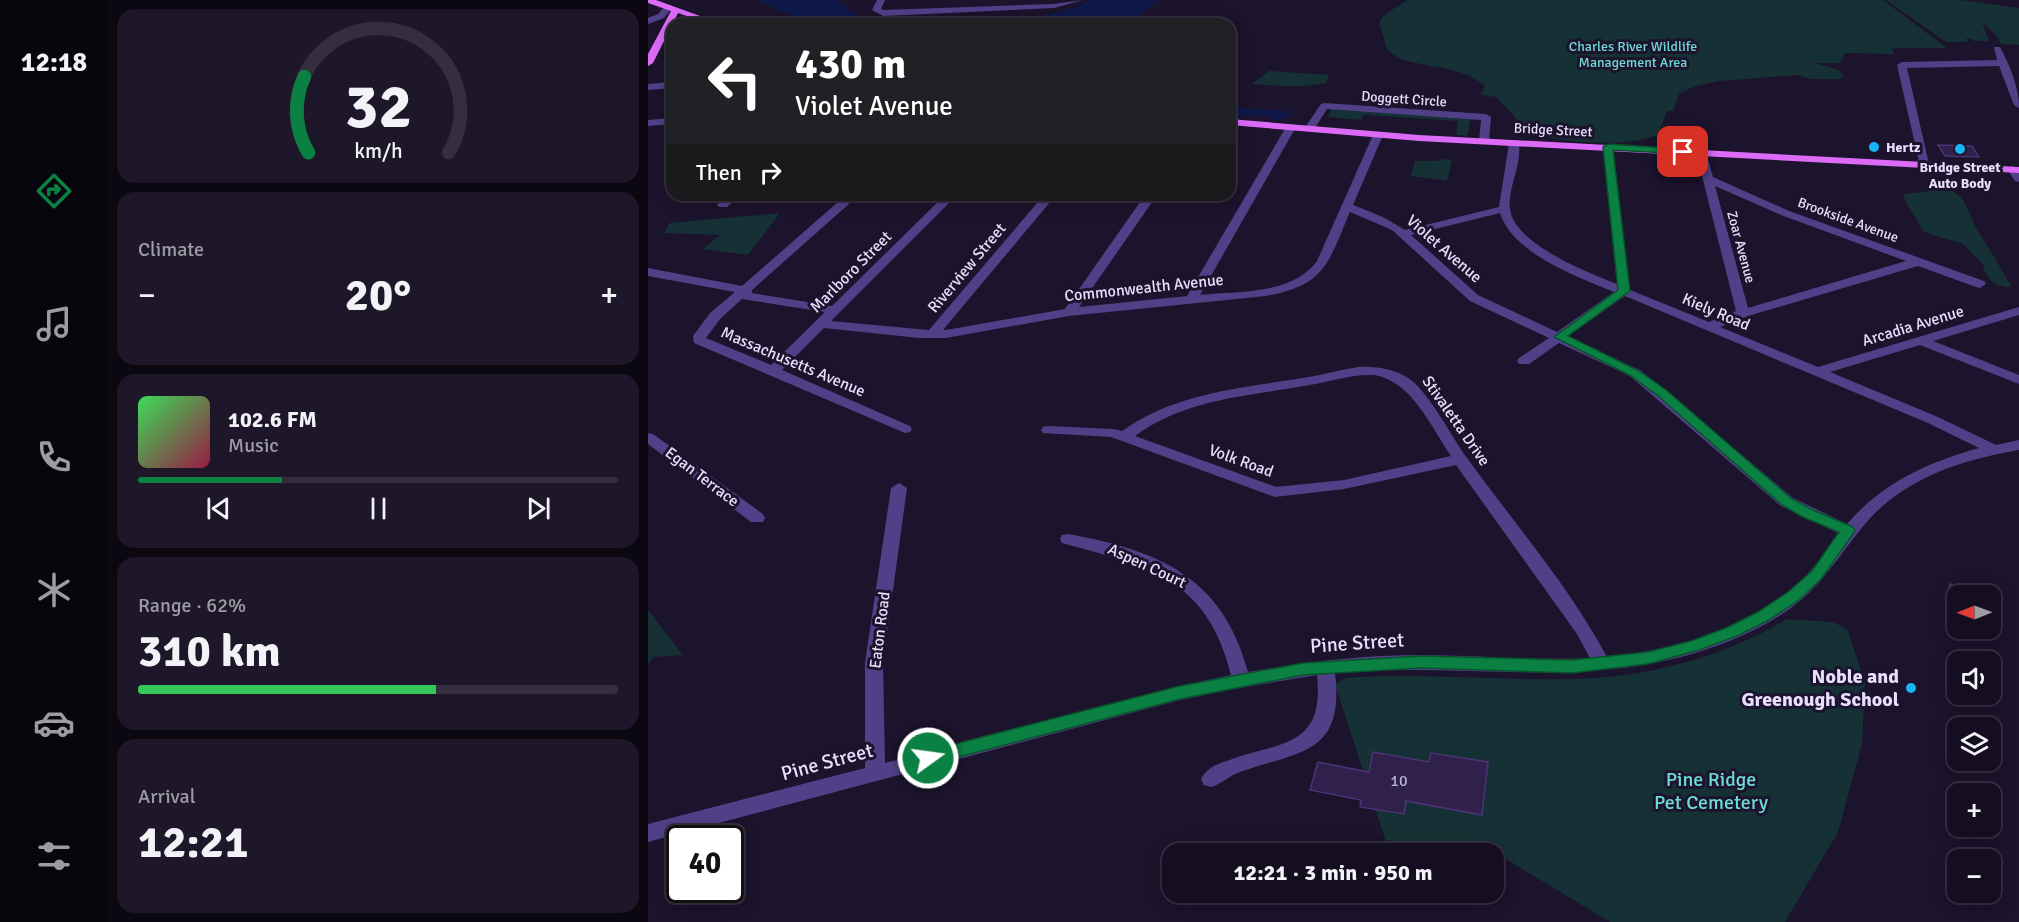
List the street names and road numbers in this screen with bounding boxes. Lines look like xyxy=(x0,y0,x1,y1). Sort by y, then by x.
street label: Doggett Circle xyxy=(1361,88,1447,110)
street label: Bridge Street xyxy=(1513,119,1593,141)
street label: Brookside Avenue xyxy=(1795,194,1901,246)
street label: Zoar Avenue xyxy=(1723,209,1759,285)
street label: Violet Avenue xyxy=(1402,211,1486,287)
street label: Riverview Street xyxy=(924,219,1011,317)
street label: Marlboro Street xyxy=(806,227,896,317)
street label: Commonwealth Avenue xyxy=(1063,270,1225,306)
street label: Kiely Road xyxy=(1679,289,1753,335)
street label: Arcadia Avenue xyxy=(1860,301,1966,351)
street label: Massachusetts Avenue xyxy=(718,323,868,401)
street label: Stivaletta Drive xyxy=(1418,372,1494,470)
street label: Volk Road xyxy=(1206,440,1276,482)
street label: Egan Terrace xyxy=(661,443,743,511)
street label: Aspen Court xyxy=(1105,539,1190,593)
street label: Eaton Road xyxy=(865,590,895,670)
street label: Pine Street xyxy=(1309,627,1405,659)
street label: Pine Street xyxy=(778,738,876,786)

